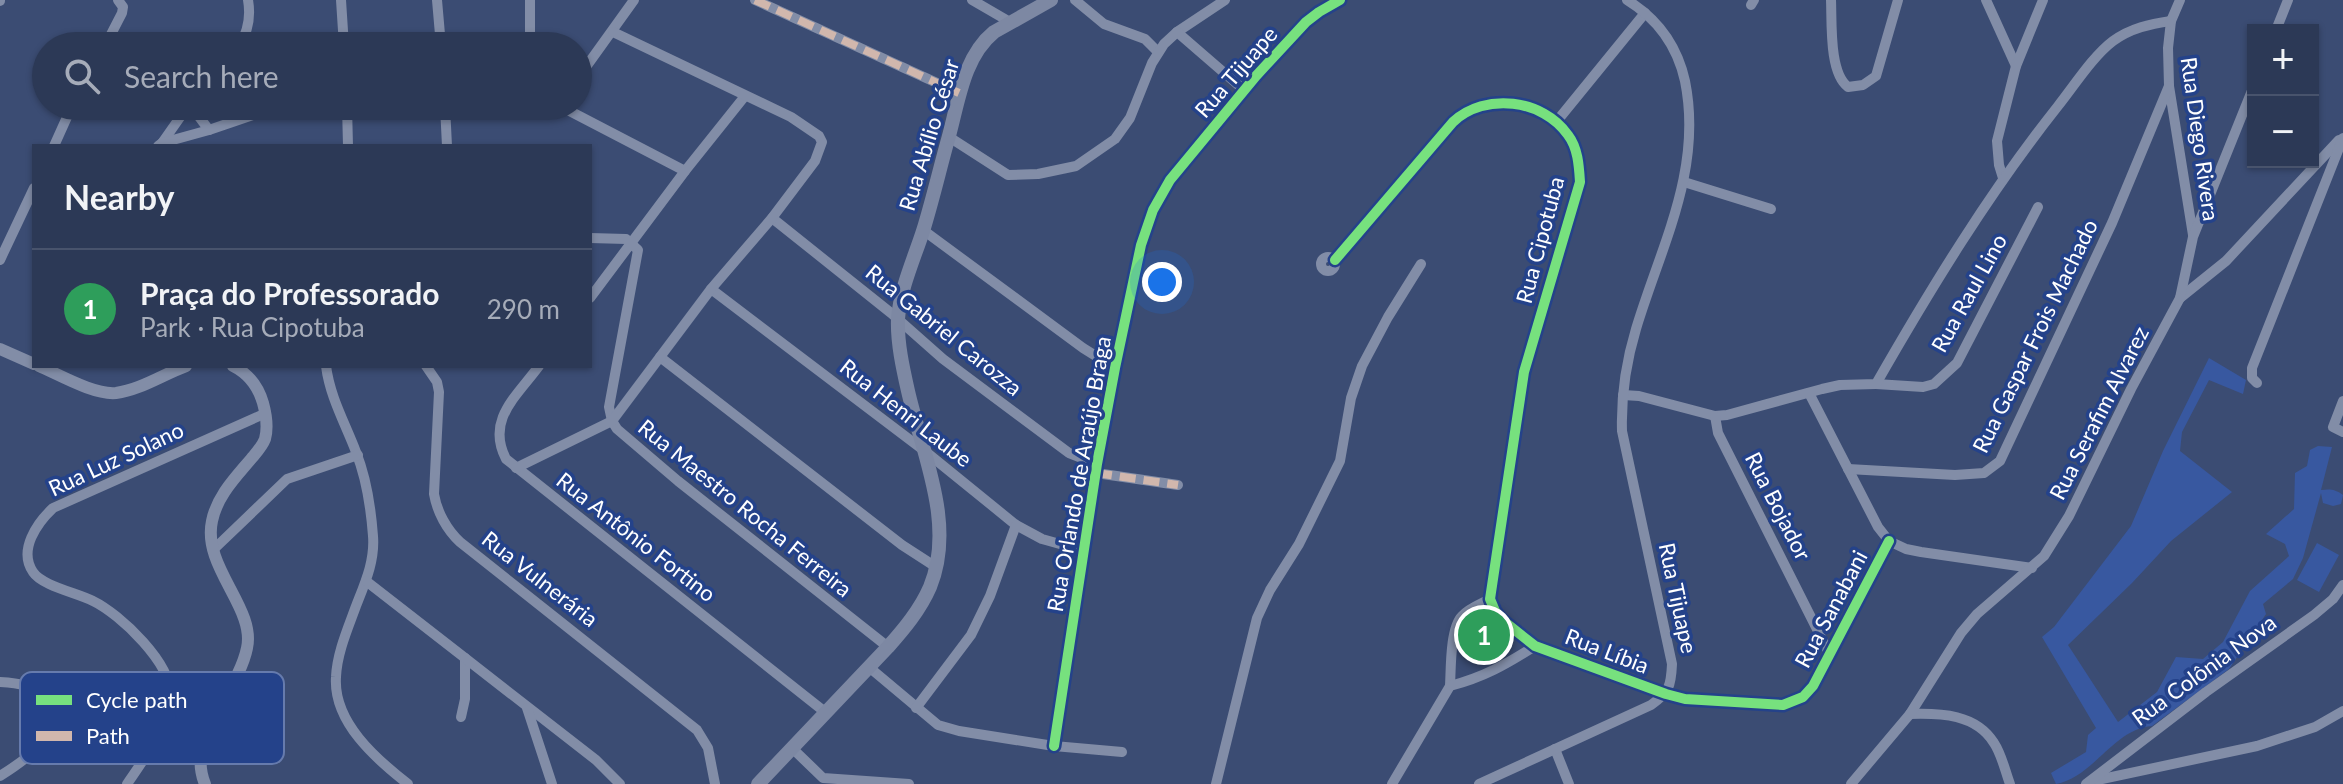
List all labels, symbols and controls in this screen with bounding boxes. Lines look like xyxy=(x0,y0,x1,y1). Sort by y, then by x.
street label: Rua Tijuape xyxy=(1189,20,1283,123)
map controls xyxy=(2247,24,2319,168)
button: + xyxy=(2247,24,2319,96)
search box xyxy=(32,32,592,120)
icon: search xyxy=(60,54,104,98)
street label: Rua Diego Rivera xyxy=(2176,55,2225,223)
street label: Rua Abílio César xyxy=(893,56,964,214)
text: Search here xyxy=(124,58,279,94)
button: − xyxy=(2247,96,2319,168)
street label: Rua Cipotuba xyxy=(1510,174,1569,306)
text: Nearby xyxy=(64,176,175,217)
street label: Rua Gaspar Frois Machado xyxy=(1966,215,2103,457)
street label: Rua Raul Lino xyxy=(1925,229,2012,357)
street label: Rua Gabriel Carozza xyxy=(861,258,1028,401)
your location xyxy=(1142,262,1182,302)
text: Praça do Professorado xyxy=(140,275,440,311)
text: 1 xyxy=(82,293,98,325)
text: 290 m xyxy=(487,293,560,325)
text: Park · Rua Cipotuba xyxy=(140,311,365,343)
street label: Rua Serafim Alvarez xyxy=(2043,321,2154,504)
street label: Rua Orlando de Araújo Braga xyxy=(1041,334,1116,614)
street label: Rua Henri Laube xyxy=(835,353,978,472)
street label: Rua Maestro Rocha Ferreira xyxy=(633,413,858,602)
street label: Rua Luz Solano xyxy=(44,415,188,502)
street label: Rua Bojador xyxy=(1740,447,1817,564)
street label: Rua Antônio Fortino xyxy=(551,466,721,607)
street label: Rua Vulnerária xyxy=(477,525,604,632)
street label: Rua Tijuape xyxy=(1654,540,1703,656)
street label: Rua Sanabani xyxy=(1788,546,1873,672)
pin: 1 xyxy=(1458,605,1510,665)
street label: Rua Colônia Nova xyxy=(2126,608,2281,731)
street label: Rua Líbia xyxy=(1561,622,1653,679)
legend xyxy=(20,672,284,764)
text: Cycle path xyxy=(86,686,188,713)
text: Path xyxy=(86,722,130,749)

